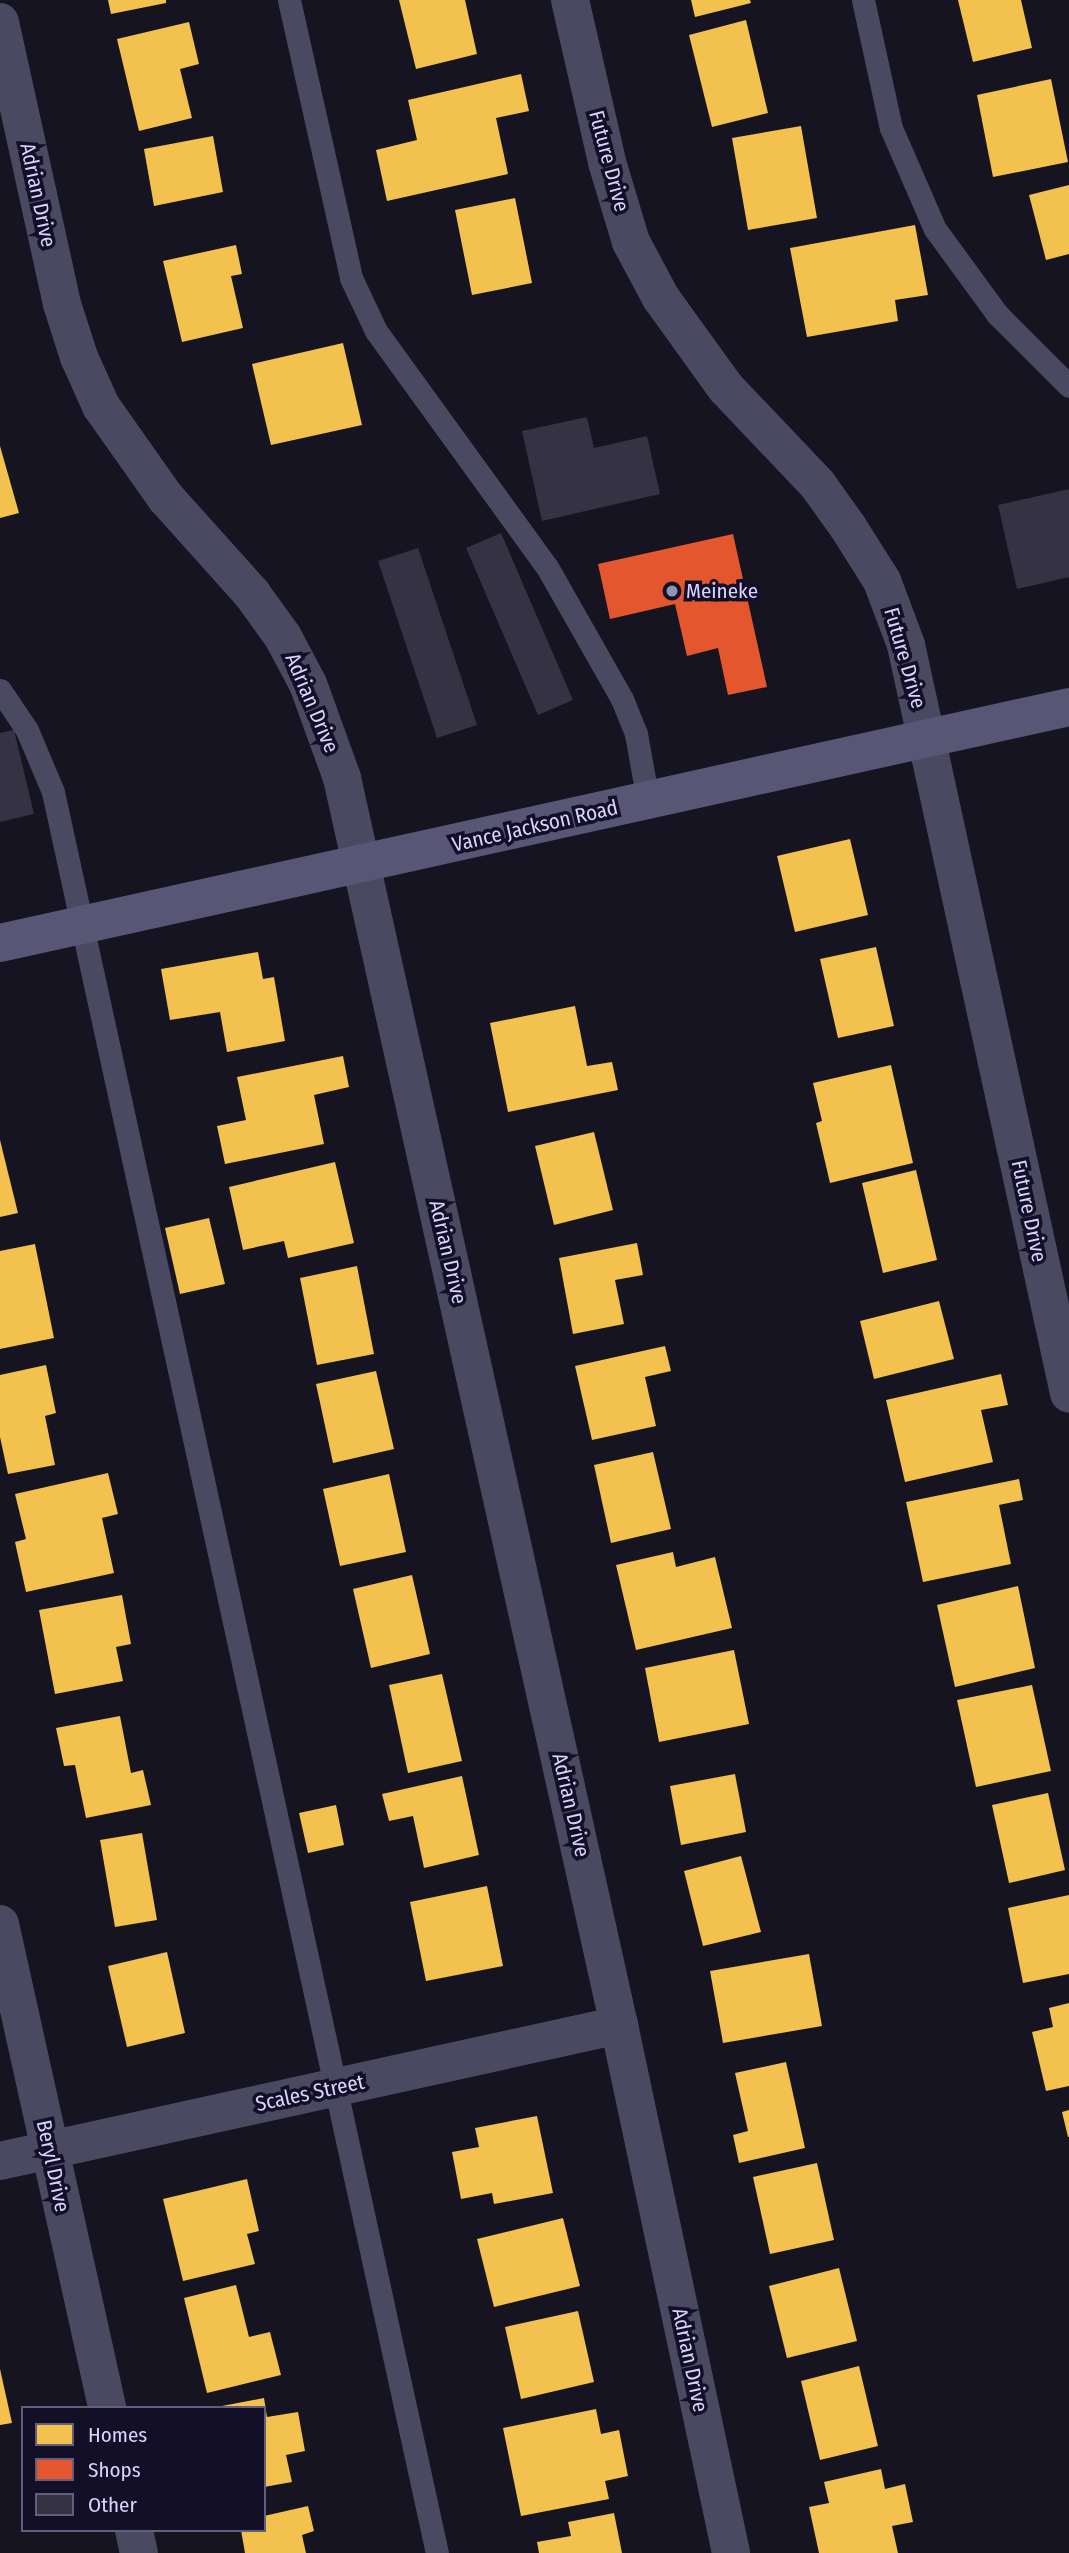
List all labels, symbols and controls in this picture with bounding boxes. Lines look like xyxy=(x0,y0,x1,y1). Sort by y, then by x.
street label: Future Drive xyxy=(583,108,635,214)
street label: Adrian Drive xyxy=(15,141,61,249)
place label: Meineke xyxy=(686,578,758,604)
marker: Meineke xyxy=(664,583,680,599)
street label: Future Drive xyxy=(879,605,931,711)
street label: Adrian Drive xyxy=(280,649,344,757)
street label: Vance Jackson Road xyxy=(450,795,620,857)
street label: Future Drive xyxy=(1006,1158,1052,1264)
street label: Adrian Drive xyxy=(424,1198,472,1306)
street label: Adrian Drive xyxy=(547,1751,595,1859)
street label: Scales Street xyxy=(253,2069,367,2117)
street label: Beryl Drive xyxy=(31,2118,75,2214)
street label: Adrian Drive xyxy=(667,2306,713,2414)
legend xyxy=(21,2406,266,2532)
text: Homes xyxy=(88,2422,147,2448)
text: Shops xyxy=(88,2457,141,2483)
text: Other xyxy=(88,2492,137,2518)

